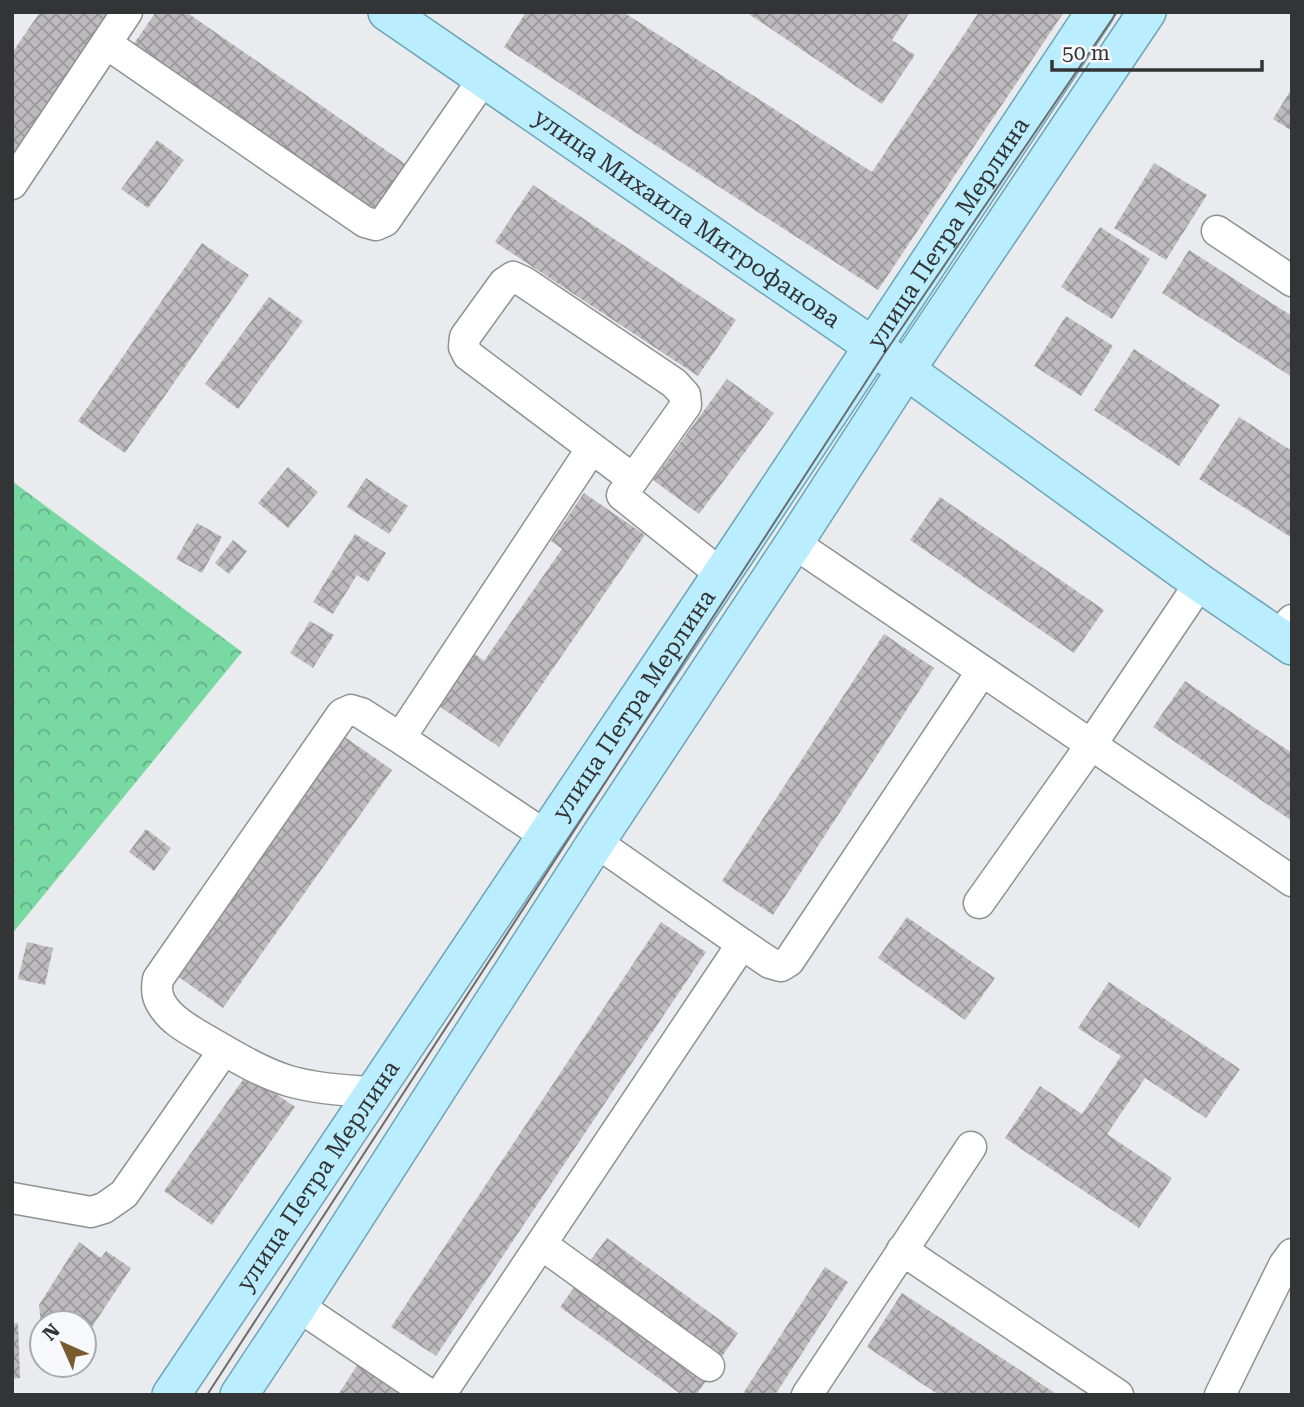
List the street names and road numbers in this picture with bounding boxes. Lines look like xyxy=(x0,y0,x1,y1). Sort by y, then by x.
street label: улица Михаила Митрофанова xyxy=(528,103,846,334)
street label: улица Петра Мерлина xyxy=(861,112,1035,354)
street label: улица Петра Мерлина xyxy=(547,584,721,825)
street label: улица Петра Мерлина xyxy=(231,1055,405,1296)

